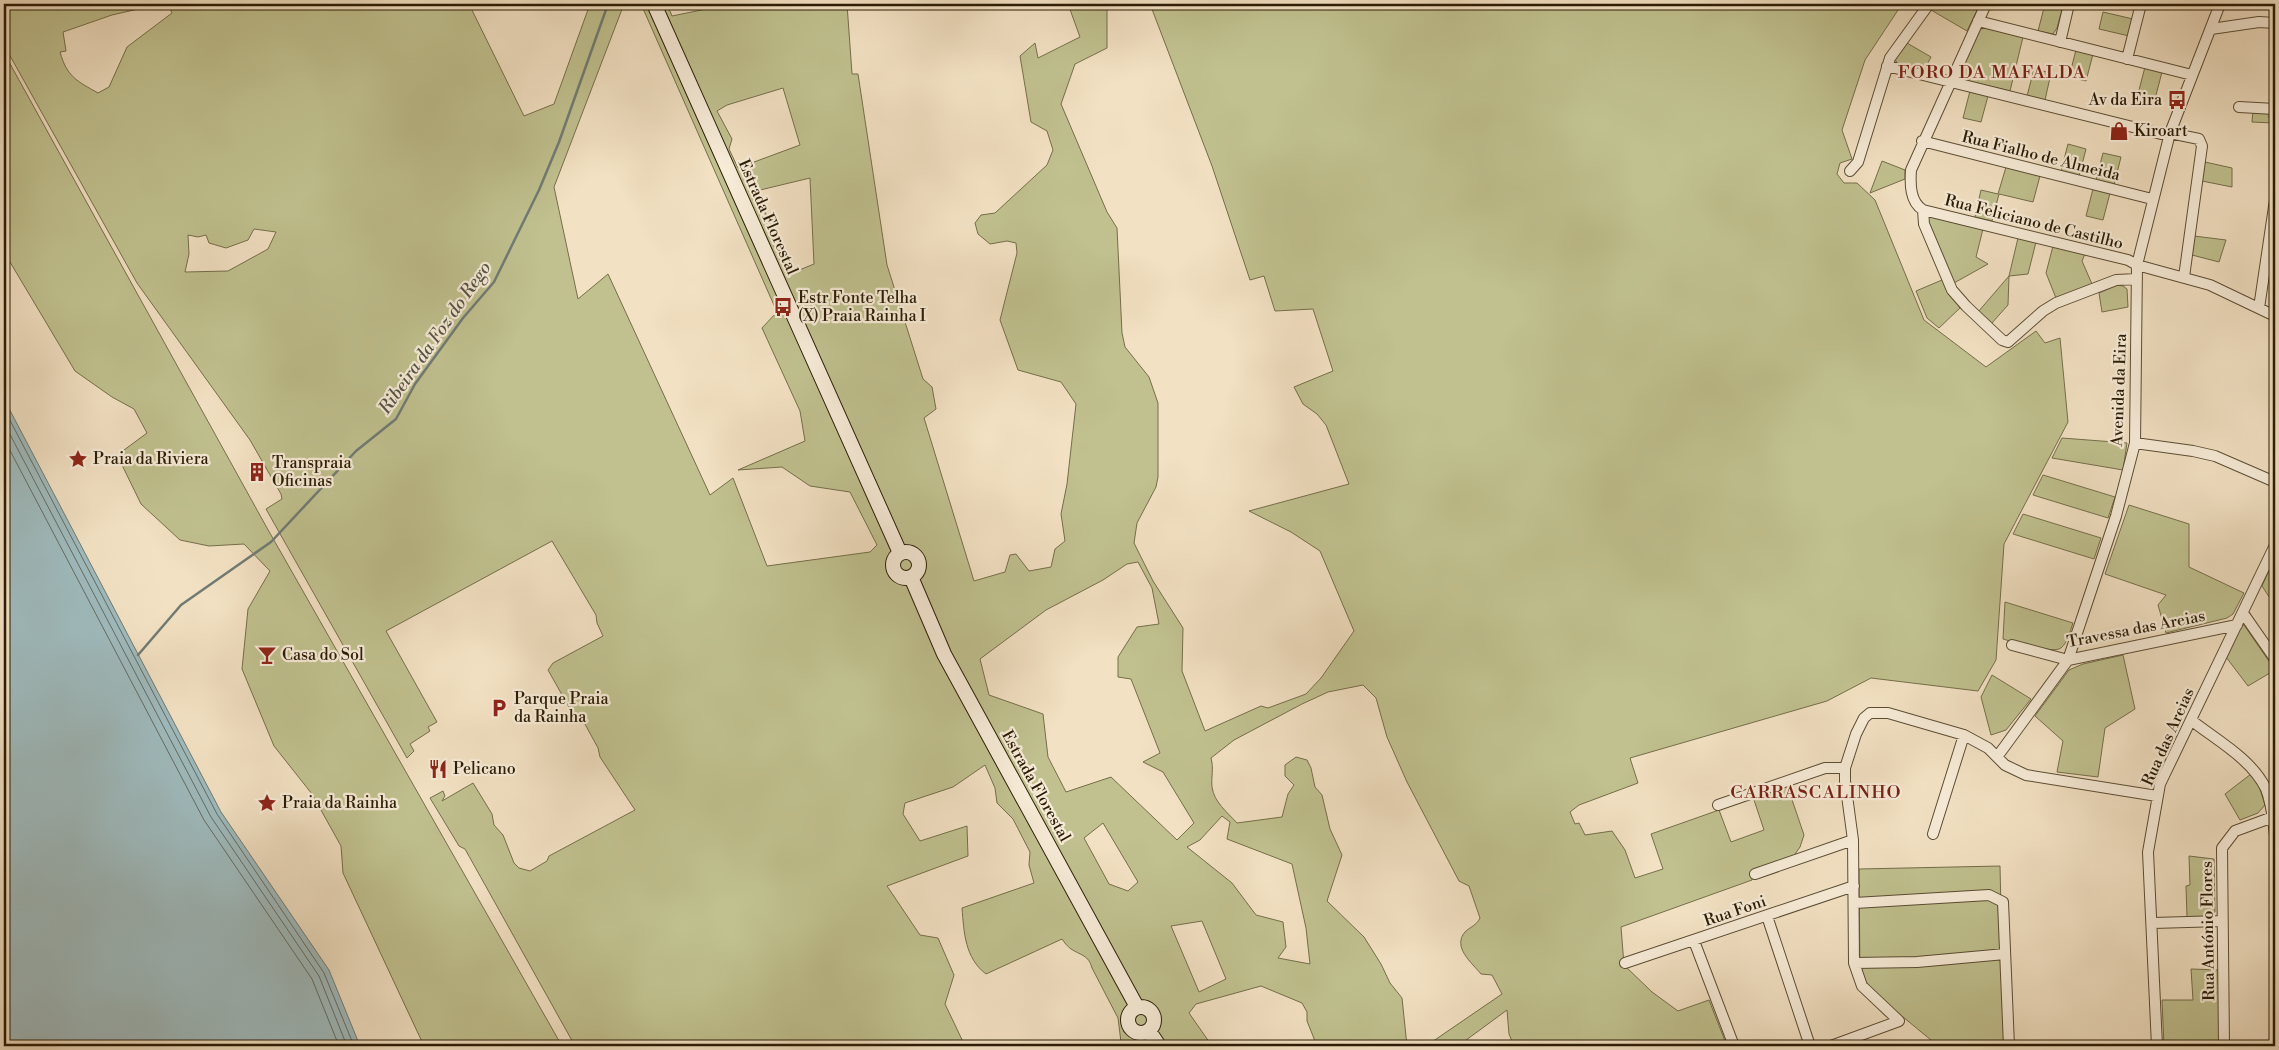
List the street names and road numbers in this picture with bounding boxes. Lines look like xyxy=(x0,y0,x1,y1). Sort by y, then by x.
street label: Rua Fialho de Almeida xyxy=(1960,127,2123,186)
street label: Estrada Florestal xyxy=(734,156,803,278)
street label: Rua Feliciano de Castilho xyxy=(1943,190,2125,254)
street label: Avenida da Eira xyxy=(2107,332,2131,448)
street label: Travessa das Areias xyxy=(2065,606,2207,652)
street label: Rua das Areias xyxy=(2137,685,2199,789)
street label: Estrada Florestal xyxy=(997,727,1075,845)
street label: Rua António Flores xyxy=(2197,861,2219,1001)
street label: Rua Foni xyxy=(1701,891,1769,931)

